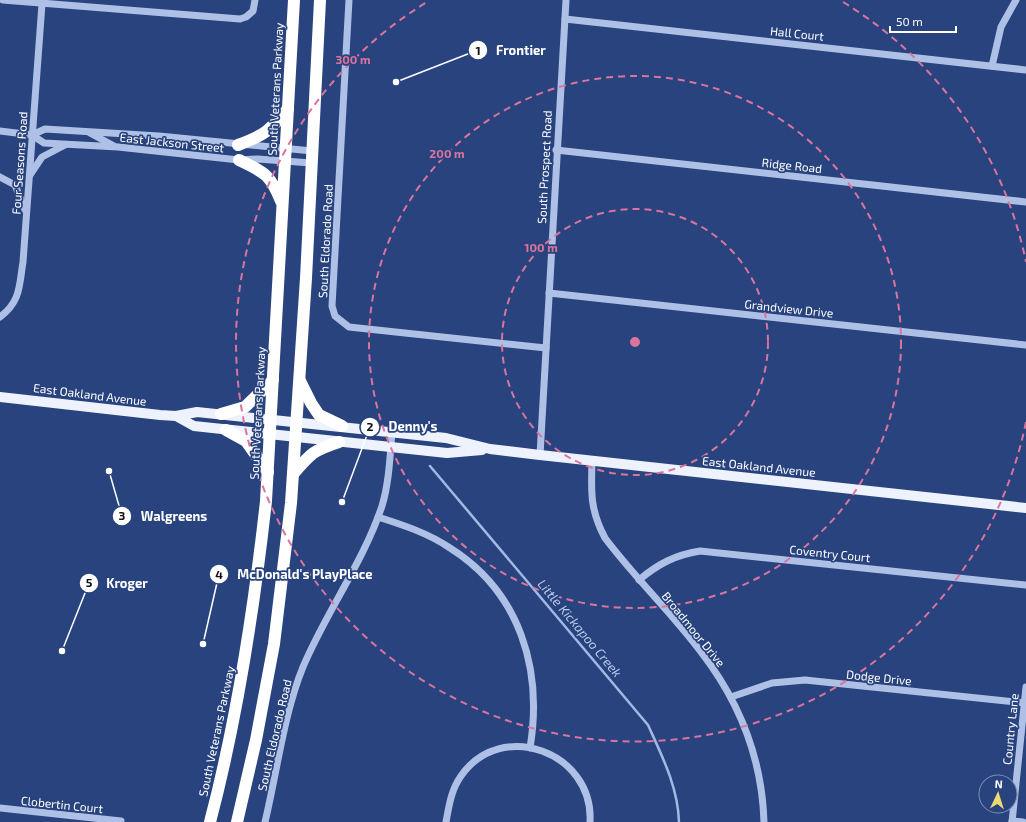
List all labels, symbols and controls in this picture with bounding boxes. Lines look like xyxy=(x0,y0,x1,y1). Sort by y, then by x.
scale bar xyxy=(890,8,956,34)
text: 50 m xyxy=(896,14,923,28)
street label: South Veterans Parkway xyxy=(265,22,286,156)
street label: Hall Court xyxy=(769,23,825,43)
callout: Frontier xyxy=(468,38,554,63)
text: Frontier xyxy=(496,42,546,58)
text: 1 xyxy=(475,43,481,57)
text: 300 m xyxy=(335,52,371,66)
street label: South Prospect Road xyxy=(534,110,554,224)
street label: Four Seasons Road xyxy=(8,111,30,215)
street label: East Jackson Street xyxy=(119,130,225,154)
text: 200 m xyxy=(429,146,465,160)
street label: Ridge Road xyxy=(761,155,823,175)
street label: South Eldorado Road xyxy=(315,184,335,298)
text: 100 m xyxy=(524,240,558,254)
street label: Grandview Drive xyxy=(744,296,834,320)
centre of rings xyxy=(628,335,642,349)
street label: South Veterans Parkway xyxy=(247,346,268,480)
street label: East Oakland Avenue xyxy=(33,380,147,408)
callout: Denny's xyxy=(360,414,445,439)
text: Denny's xyxy=(389,418,438,434)
text: 2 xyxy=(367,419,374,433)
street label: East Oakland Avenue xyxy=(702,453,816,479)
callout: Walgreens xyxy=(112,504,215,529)
text: 3 xyxy=(119,508,126,522)
text: Walgreens xyxy=(141,508,207,524)
street label: Coventry Court xyxy=(789,542,872,564)
callout: McDonald's PlayPlace xyxy=(209,562,380,587)
text: McDonald's PlayPlace xyxy=(237,566,373,582)
text: 4 xyxy=(215,567,223,581)
callout: Kroger xyxy=(79,571,156,596)
text: 5 xyxy=(86,575,93,589)
text: Kroger xyxy=(106,575,148,591)
water label: Little Kickapoo Creek xyxy=(534,576,626,680)
street label: Broadmoor Drive xyxy=(660,589,728,669)
street label: South Veterans Parkway xyxy=(195,664,237,798)
street label: Dodge Drive xyxy=(845,667,913,687)
street label: South Eldorado Road xyxy=(254,678,294,792)
street label: Country Lane xyxy=(999,693,1021,765)
north arrow xyxy=(978,774,1018,814)
text: N xyxy=(994,777,1003,790)
street label: Clobertin Court xyxy=(20,793,104,815)

